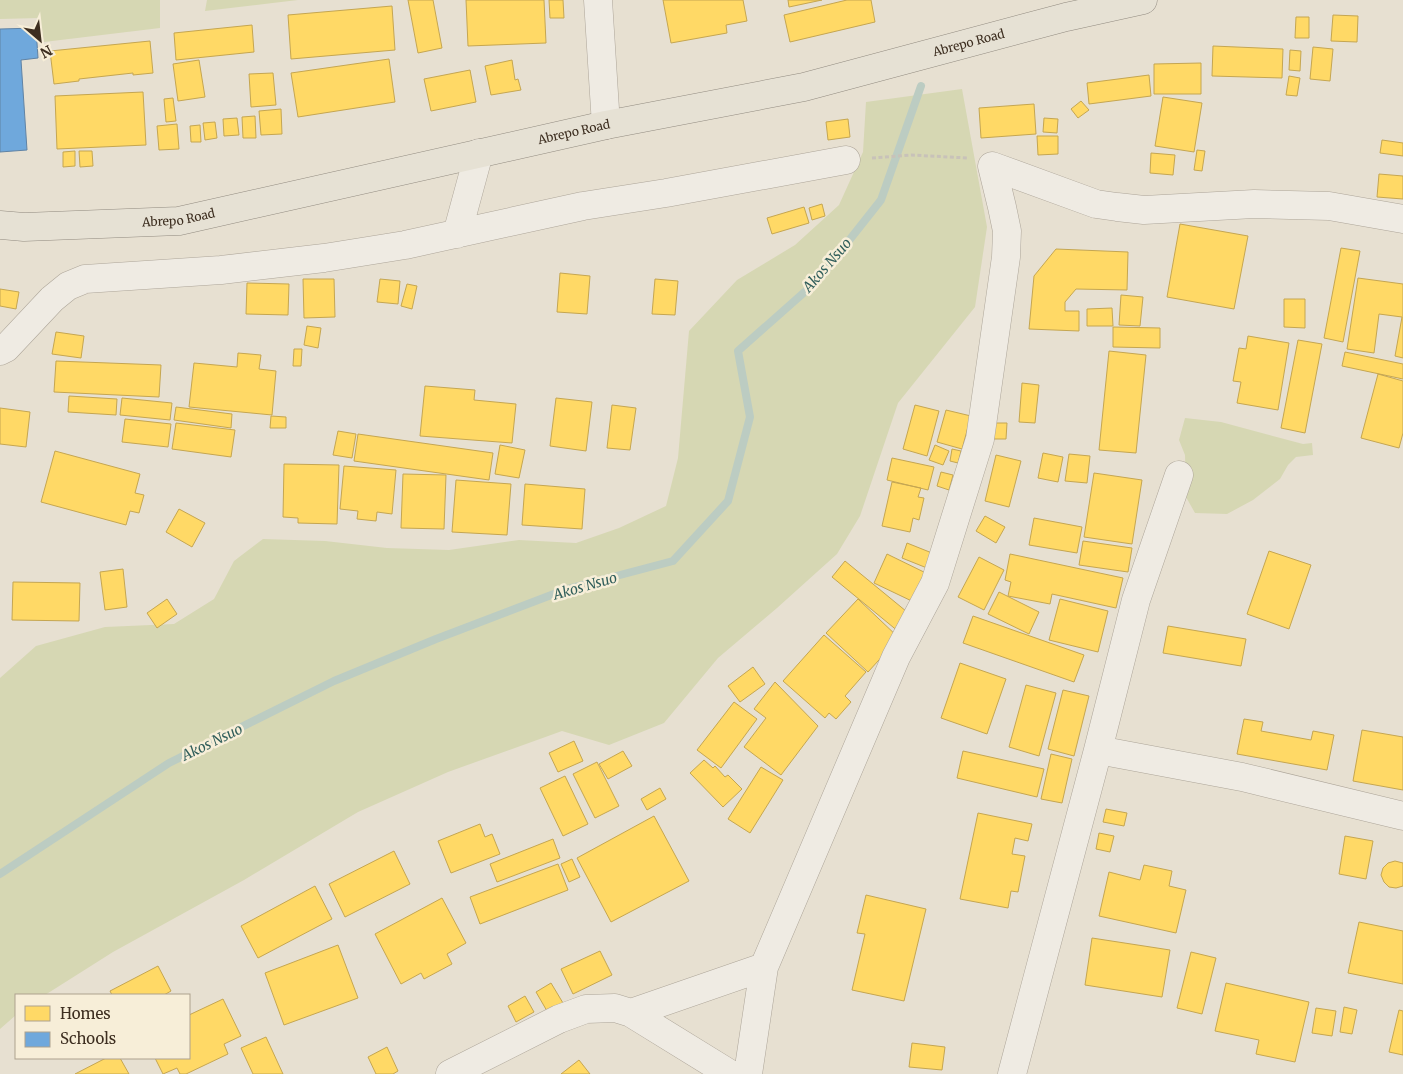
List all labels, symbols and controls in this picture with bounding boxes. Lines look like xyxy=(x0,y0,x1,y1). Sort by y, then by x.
north arrow xyxy=(15,15,65,65)
street label: Abrepo Road xyxy=(930,26,1006,60)
text: N xyxy=(37,41,55,62)
street label: Abrepo Road xyxy=(535,116,611,147)
street label: Abrepo Road xyxy=(141,205,216,229)
water label: Akos Nsuo xyxy=(798,234,855,296)
water label: Akos Nsuo xyxy=(550,568,619,604)
water label: Akos Nsuo xyxy=(178,720,245,765)
legend xyxy=(15,994,190,1059)
text: Homes xyxy=(60,1004,111,1023)
text: Schools xyxy=(60,1029,116,1048)

